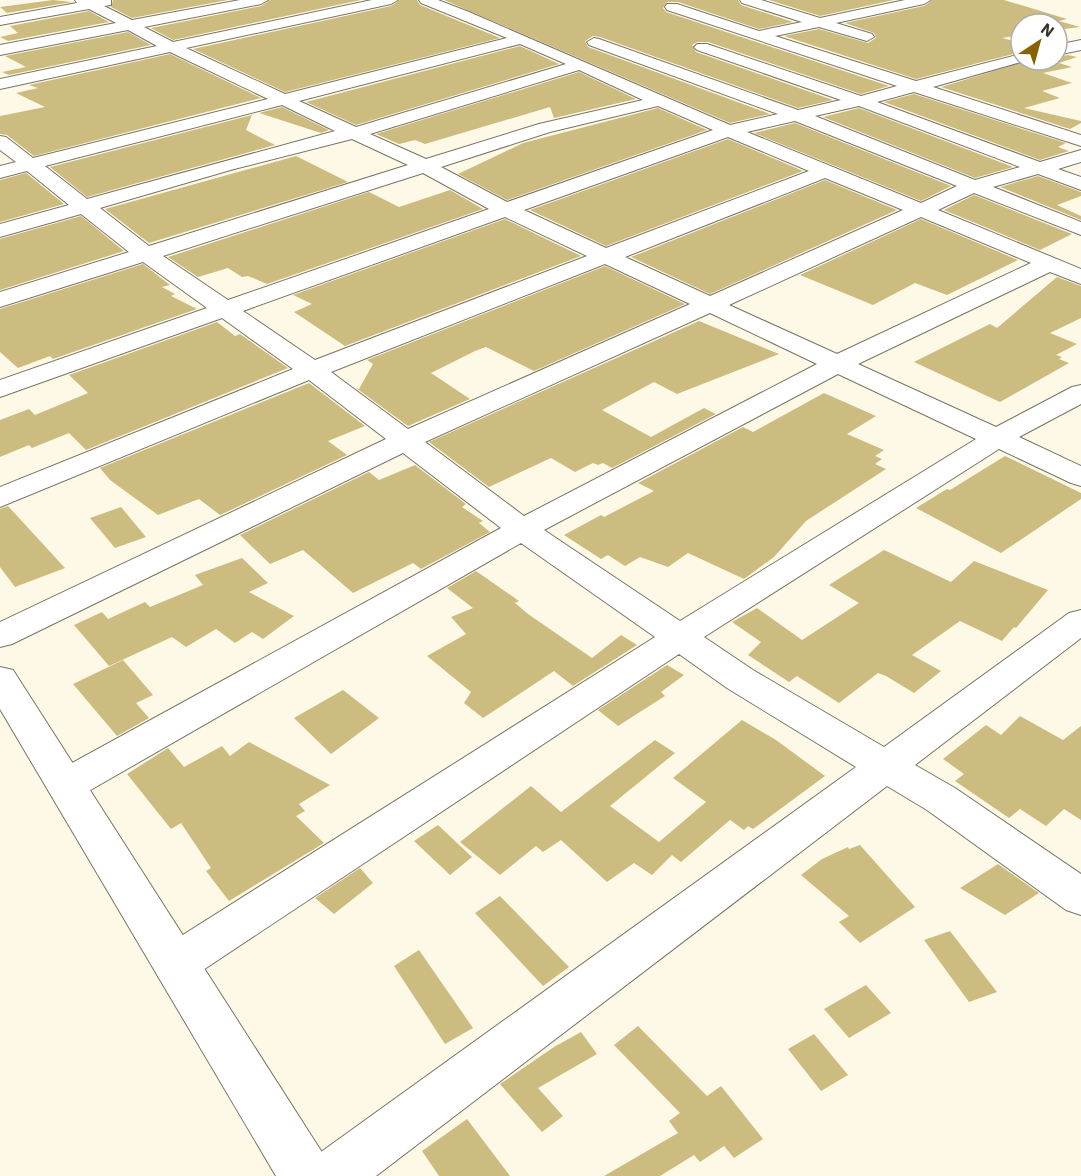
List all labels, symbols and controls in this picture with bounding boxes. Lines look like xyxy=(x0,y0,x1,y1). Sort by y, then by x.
north arrow xyxy=(1009,12,1069,72)
text: N xyxy=(1037,18,1058,41)

